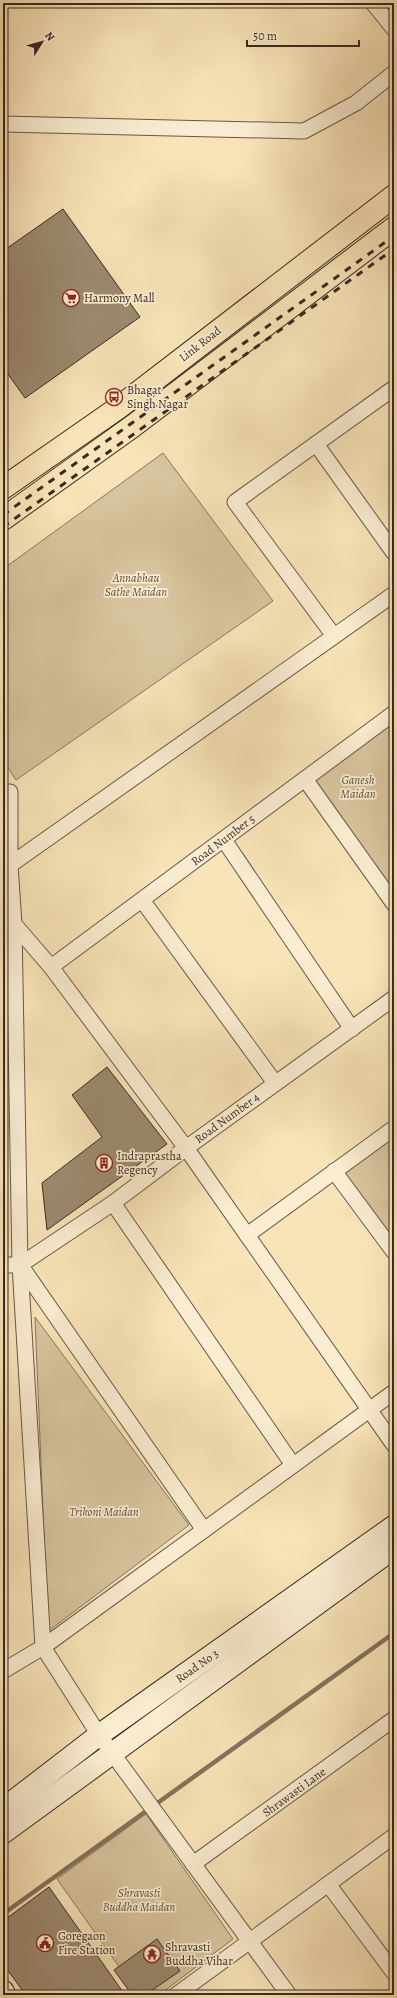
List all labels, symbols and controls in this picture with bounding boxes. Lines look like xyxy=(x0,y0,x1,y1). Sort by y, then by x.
north arrow xyxy=(22,22,62,62)
scale bar xyxy=(247,22,359,48)
text: 50 m xyxy=(253,28,277,44)
text: N xyxy=(41,29,58,44)
supermarket icon: Harmony Mall xyxy=(61,288,81,308)
place label: Harmony Mall xyxy=(84,290,155,306)
street label: Link Road xyxy=(176,322,225,366)
place label: Bhagat Singh Nagar xyxy=(127,382,188,412)
bus stop icon: Bhagat Singh Nagar xyxy=(104,387,124,407)
park label: Annabhau Sathe Maidan xyxy=(105,570,167,600)
park label: Ganesh Maidan xyxy=(340,772,376,802)
street label: Road Number 5 xyxy=(188,811,258,869)
street label: Road Number 4 xyxy=(191,1089,263,1147)
place label: Indraprastha Regency xyxy=(117,1148,182,1178)
building icon: Indraprastha Regency xyxy=(94,1153,114,1173)
park label: Trikoni Maidan xyxy=(69,1504,139,1520)
street label: Road No 3 xyxy=(172,1645,222,1687)
street label: Shrawasti Lane xyxy=(259,1764,329,1820)
park label: Shravasti Buddha Maidan xyxy=(103,1885,175,1915)
place label: Goregaon Fire Station xyxy=(58,1928,116,1958)
public building icon: Goregaon Fire Station xyxy=(35,1933,55,1953)
place label: Shravasti Buddha Vihar xyxy=(165,1939,233,1969)
temple icon: Shravasti Buddha Vihar xyxy=(142,1944,162,1964)

